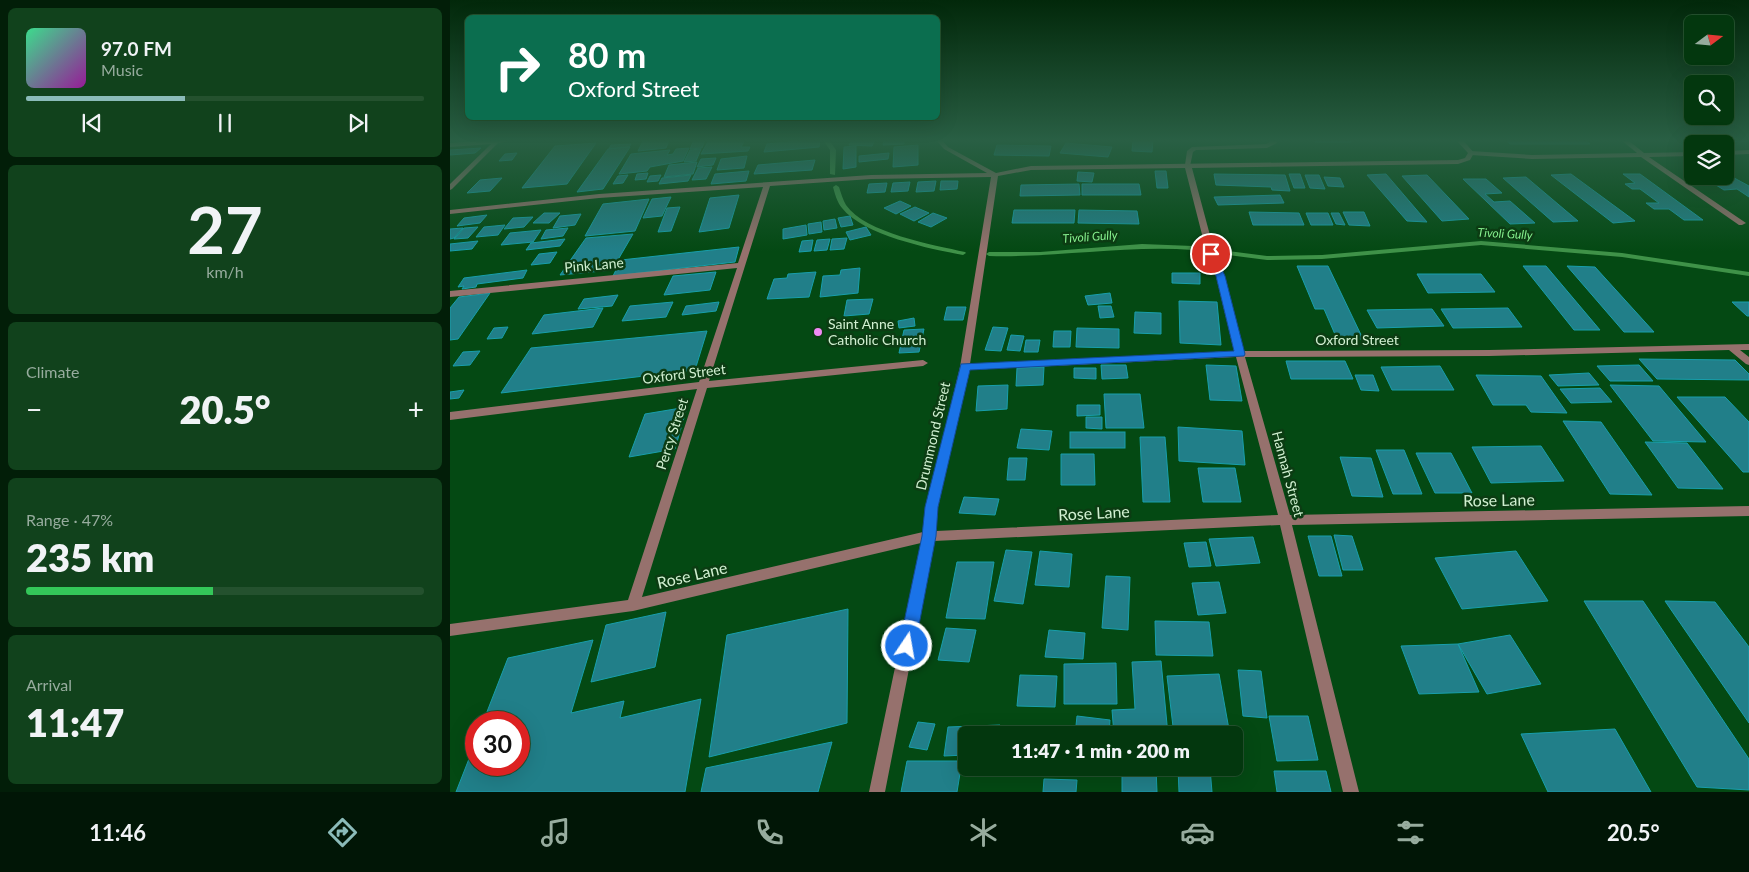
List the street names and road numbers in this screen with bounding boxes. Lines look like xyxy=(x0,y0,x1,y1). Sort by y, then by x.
street label: Pink Lane xyxy=(564,253,624,276)
street label: Oxford Street xyxy=(1315,331,1399,348)
street label: Oxford Street xyxy=(641,360,727,387)
street label: Drummond Street xyxy=(912,380,953,492)
street label: Percy Street xyxy=(652,396,691,472)
street label: Hannah Street xyxy=(1269,429,1308,519)
street label: Rose Lane xyxy=(1463,489,1535,510)
street label: Rose Lane xyxy=(1058,501,1130,524)
street label: Rose Lane xyxy=(655,557,729,592)

